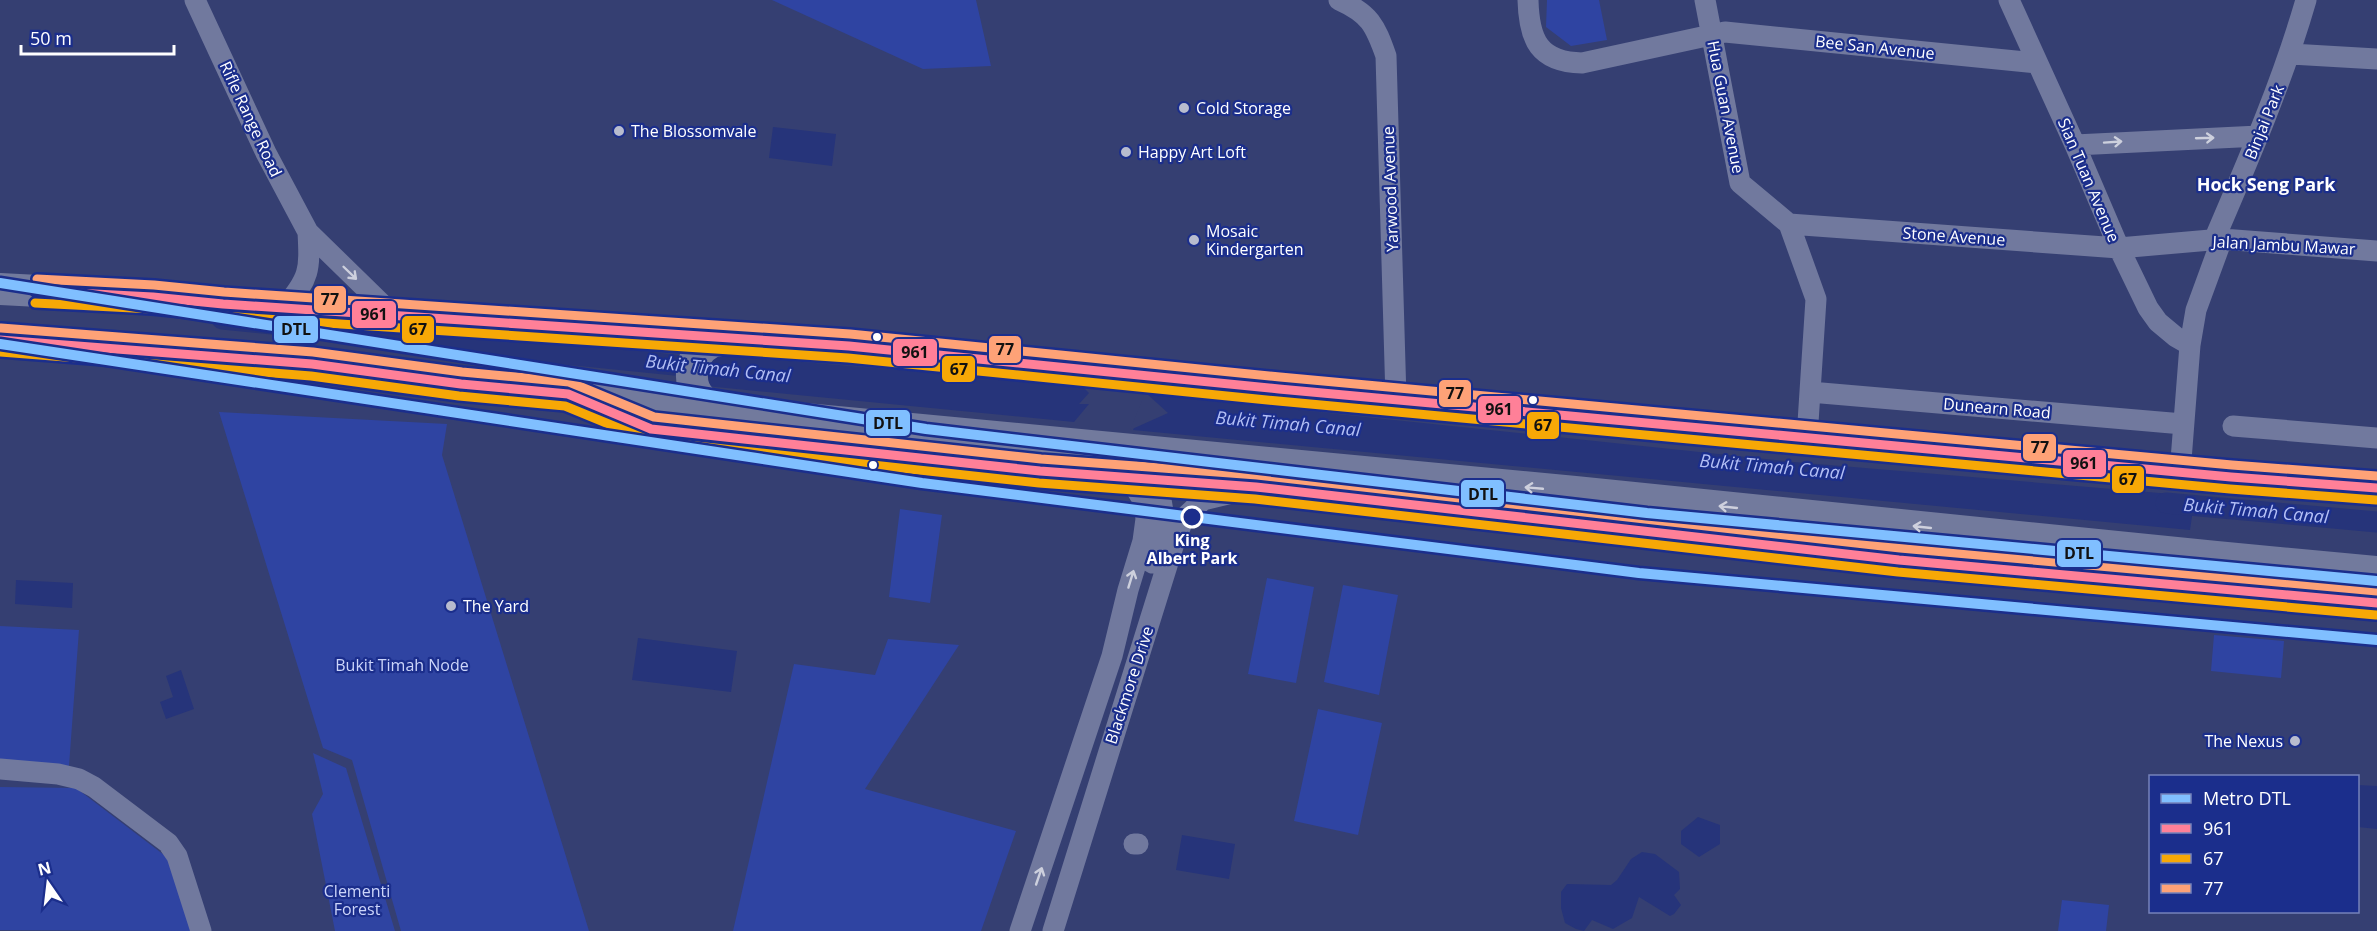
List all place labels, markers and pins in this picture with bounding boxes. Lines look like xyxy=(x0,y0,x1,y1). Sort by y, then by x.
place label: Cold Storage xyxy=(1196,97,1291,119)
marker: Cold Storage xyxy=(1177,101,1191,115)
place label: The Blossomvale xyxy=(631,120,756,142)
marker: The Blossomvale xyxy=(612,124,626,138)
place label: Happy Art Loft xyxy=(1138,141,1246,163)
marker: Happy Art Loft xyxy=(1119,145,1133,159)
place label: Mosaic Kindergarten xyxy=(1206,220,1304,260)
marker: Mosaic Kindergarten xyxy=(1187,233,1201,247)
unlabelled marker xyxy=(871,331,883,343)
unlabelled marker xyxy=(1527,394,1539,406)
unlabelled marker xyxy=(867,459,879,471)
marker: King Albert Park xyxy=(1181,506,1203,528)
place label: King Albert Park xyxy=(1147,529,1237,569)
place label: The Yard xyxy=(463,595,529,617)
marker: The Yard xyxy=(444,599,458,613)
place label: The Nexus xyxy=(2204,730,2283,752)
marker: The Nexus xyxy=(2288,734,2302,748)

